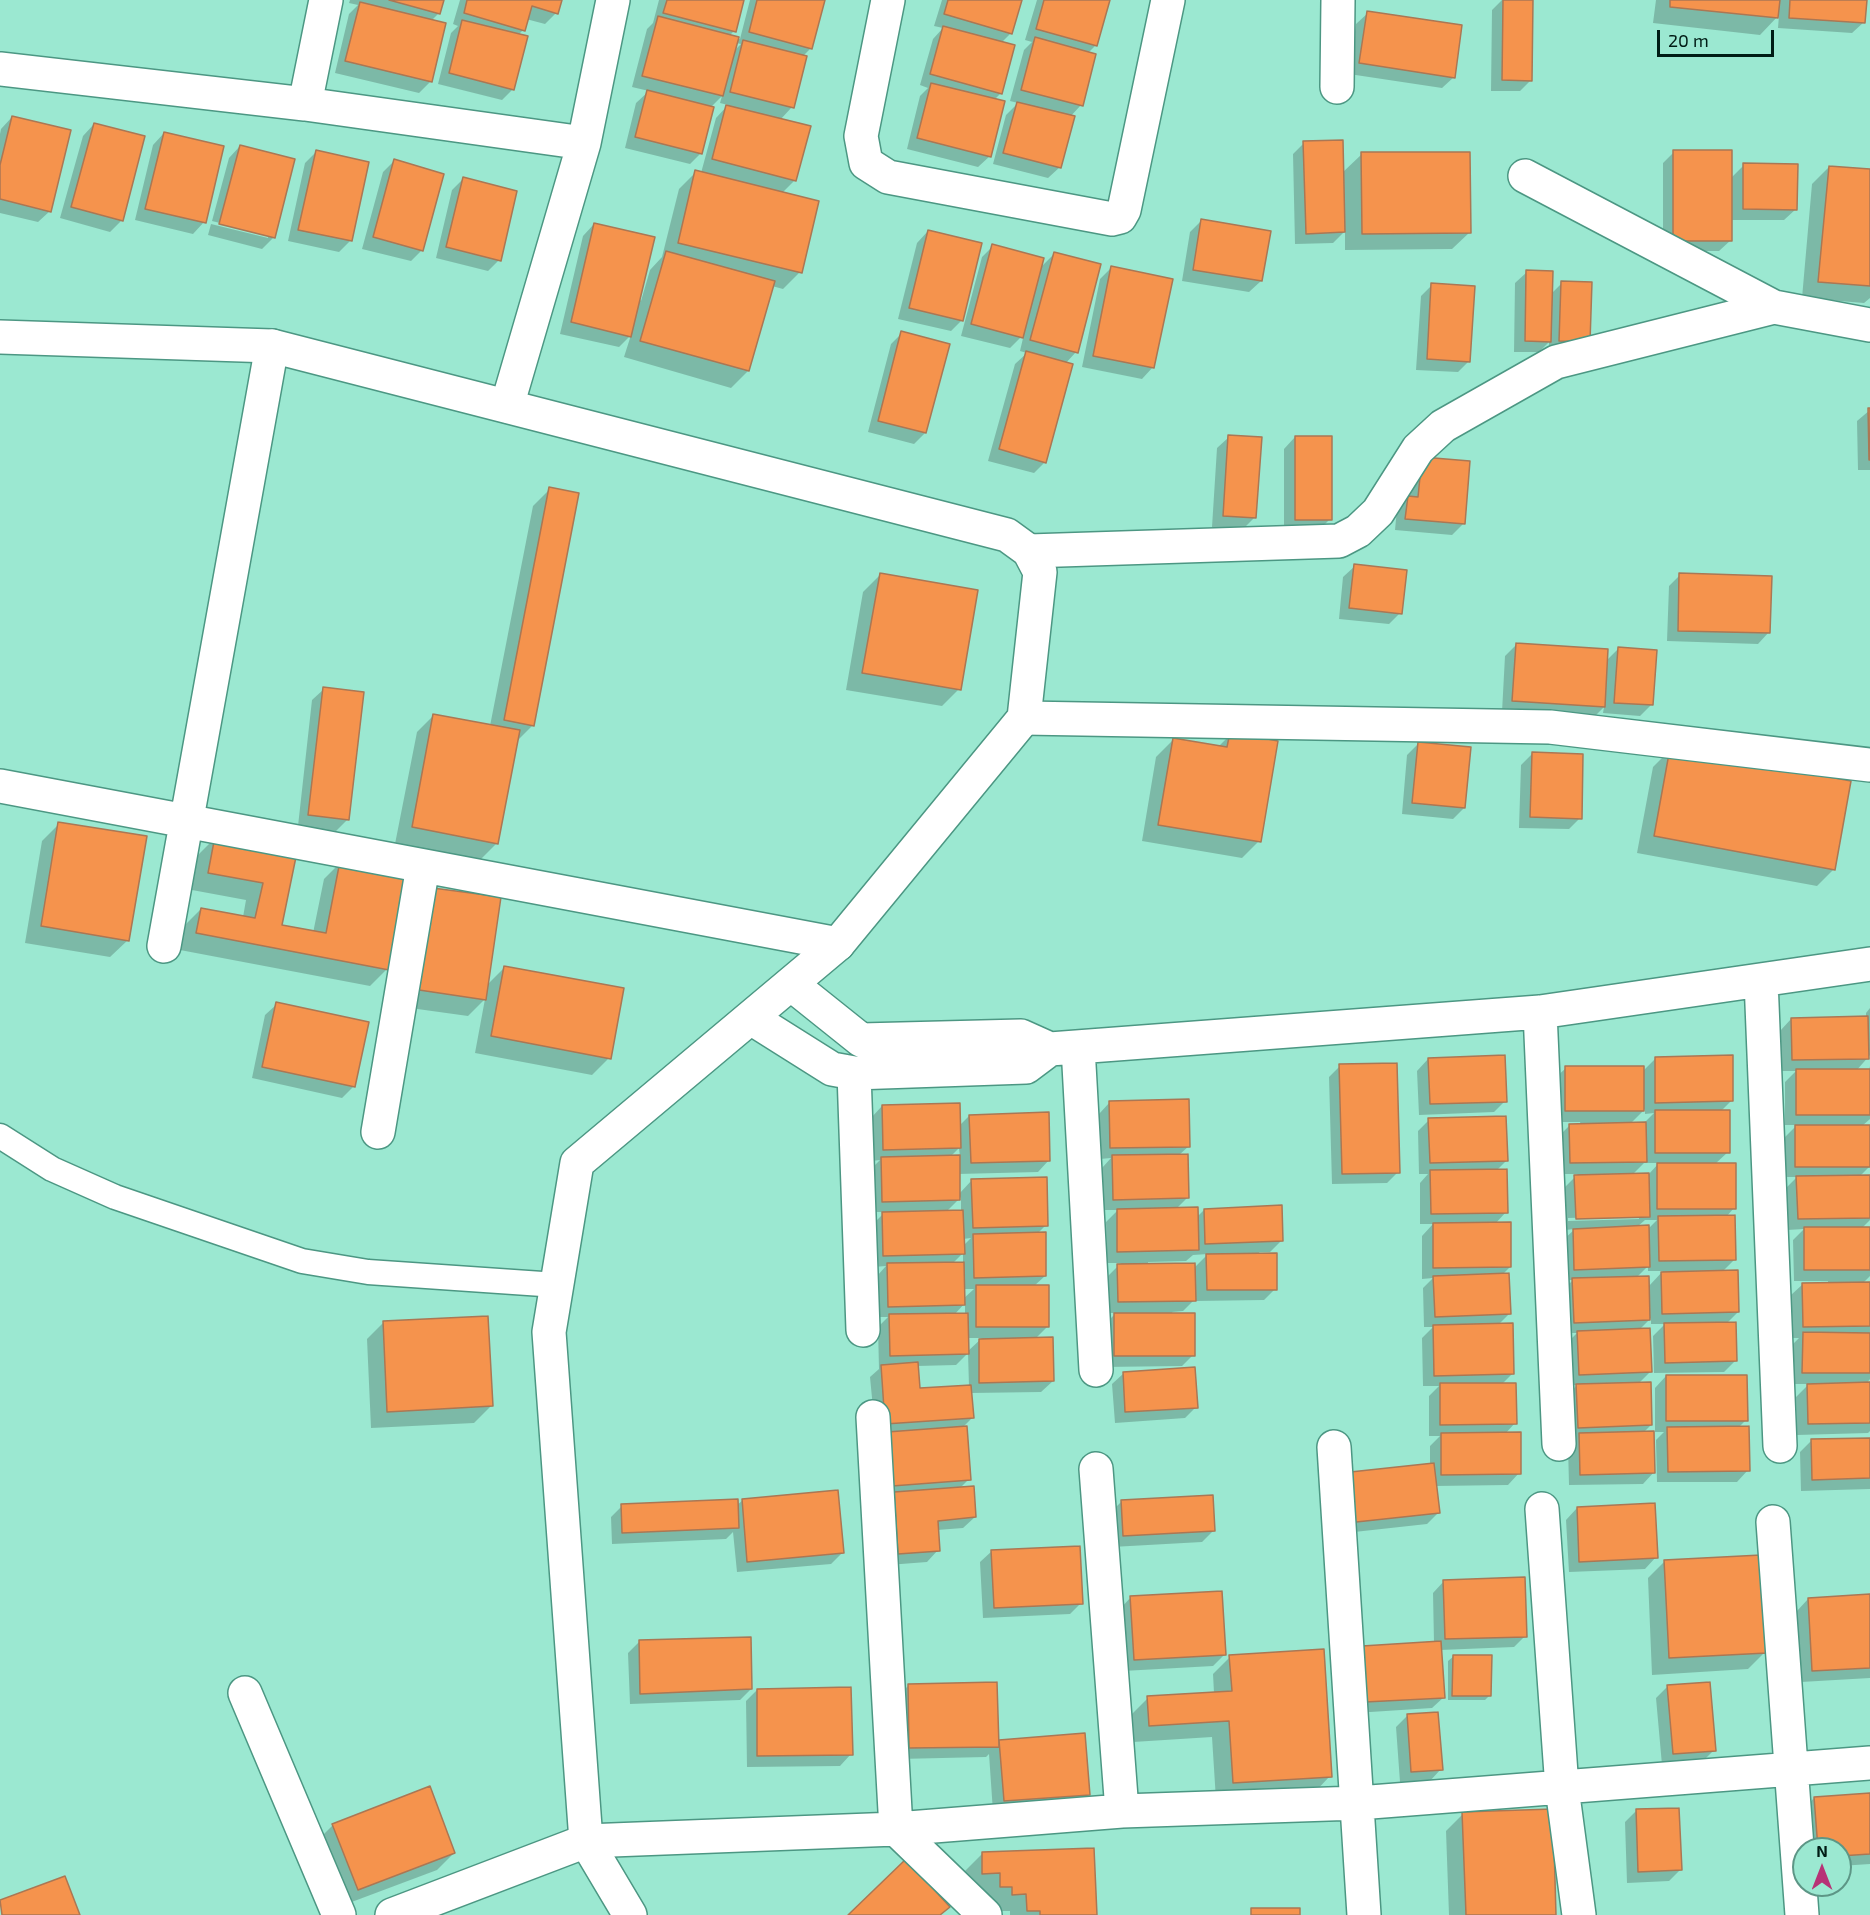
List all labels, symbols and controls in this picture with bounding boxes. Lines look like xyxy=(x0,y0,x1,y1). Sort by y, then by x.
scale bar xyxy=(1660,18,1777,56)
text: 20 m xyxy=(1668,29,1709,51)
north arrow xyxy=(1792,1837,1852,1897)
text: N xyxy=(1816,1841,1828,1860)

